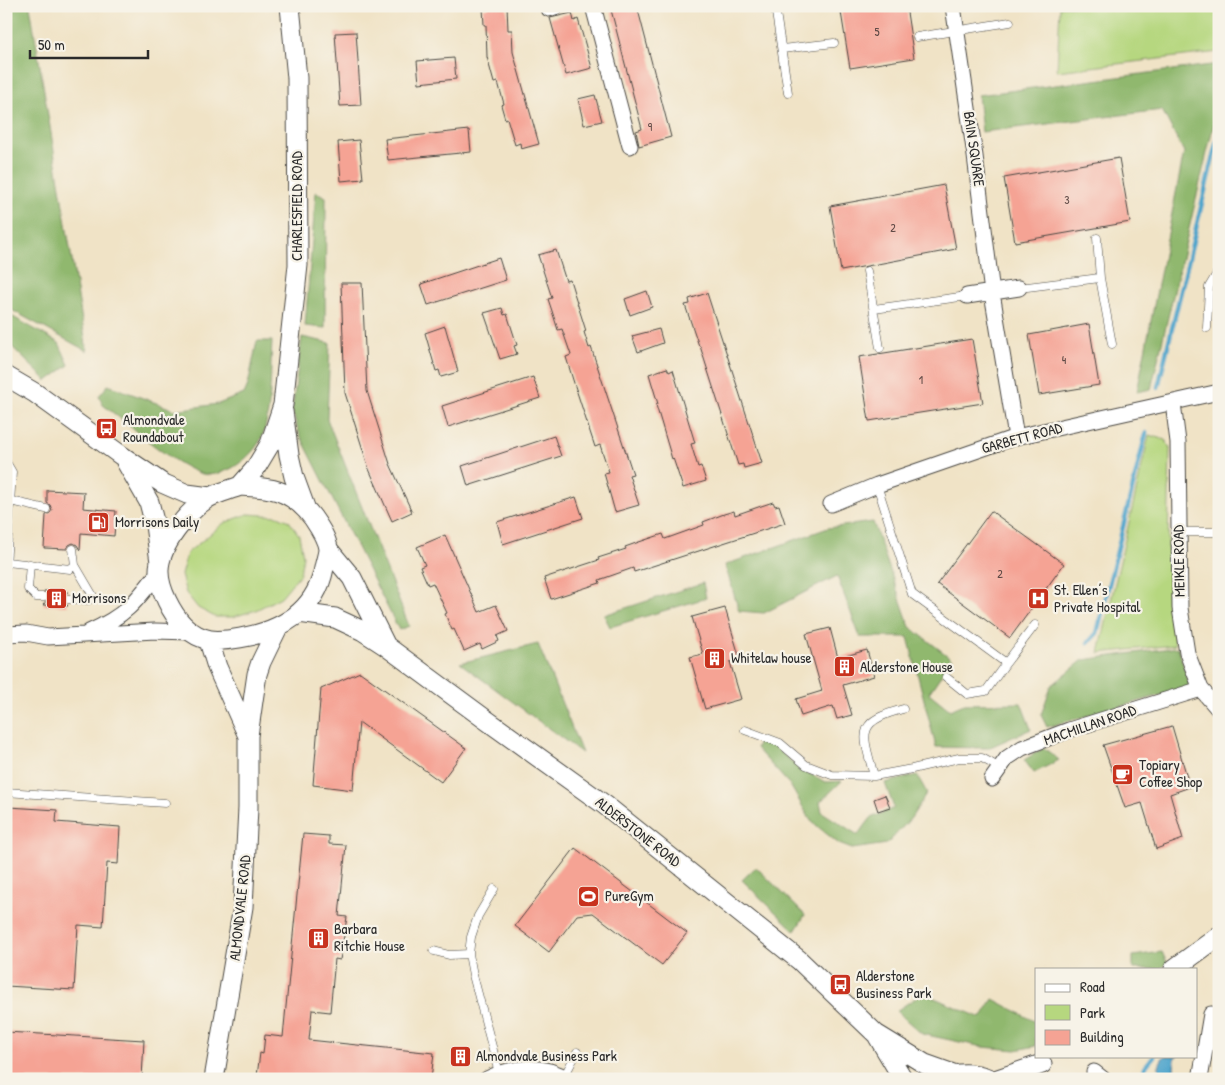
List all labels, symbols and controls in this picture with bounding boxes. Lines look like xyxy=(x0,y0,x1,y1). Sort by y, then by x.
house number: 5 xyxy=(874,23,880,40)
scale bar xyxy=(30,28,148,60)
text: 50 m xyxy=(38,34,65,55)
street label: BAIN SQUARE xyxy=(959,110,990,188)
house number: 9 xyxy=(648,118,653,135)
street label: CHARLESFIELD ROAD xyxy=(286,150,307,261)
house number: 3 xyxy=(1064,191,1070,208)
house number: 2 xyxy=(890,219,896,236)
house number: 4 xyxy=(1062,351,1067,368)
house number: 1 xyxy=(919,371,923,388)
place label: Almondvale Roundabout xyxy=(123,409,185,447)
street label: GARBETT ROAD xyxy=(979,416,1065,458)
bus stop icon: Almondvale Roundabout xyxy=(95,417,119,441)
fuel station icon: Morrisons Daily xyxy=(87,510,111,534)
place label: Morrisons Daily xyxy=(115,511,199,532)
street label: MEIKLE ROAD xyxy=(1167,524,1190,597)
house number: 2 xyxy=(997,565,1003,582)
place label: St. Ellen’s Private Hospital xyxy=(1054,579,1140,617)
building icon: Morrisons xyxy=(44,586,68,610)
place label: Morrisons xyxy=(72,587,126,608)
hospital icon: St. Ellen’s Private Hospital xyxy=(1026,587,1050,611)
building icon: Whitelaw house xyxy=(703,646,727,670)
place label: Whitelaw house xyxy=(731,647,811,668)
building icon: Alderstone House xyxy=(832,655,856,679)
place label: Alderstone House xyxy=(860,656,953,677)
street label: MACMILLAN ROAD xyxy=(1041,699,1140,750)
place label: Topiary Coffee Shop xyxy=(1139,754,1203,792)
cafe icon: Topiary Coffee Shop xyxy=(1111,762,1135,786)
street label: ALDERSTONE ROAD xyxy=(591,792,686,872)
street label: ALMONDVALE ROAD xyxy=(224,853,256,962)
sports icon: PureGym xyxy=(577,884,601,908)
place label: PureGym xyxy=(605,885,654,906)
place label: Barbara Ritchie House xyxy=(334,918,405,956)
building icon: Barbara Ritchie House xyxy=(306,926,330,950)
place label: Alderstone Business Park xyxy=(856,965,932,1003)
legend xyxy=(1035,968,1198,1058)
bus stop icon: Alderstone Business Park xyxy=(828,973,852,997)
text: Road xyxy=(1080,976,1105,997)
text: Park xyxy=(1080,1002,1105,1023)
text: Building xyxy=(1080,1026,1124,1047)
building icon: Almondvale Business Park xyxy=(448,1044,472,1068)
place label: Almondvale Business Park xyxy=(476,1045,617,1066)

